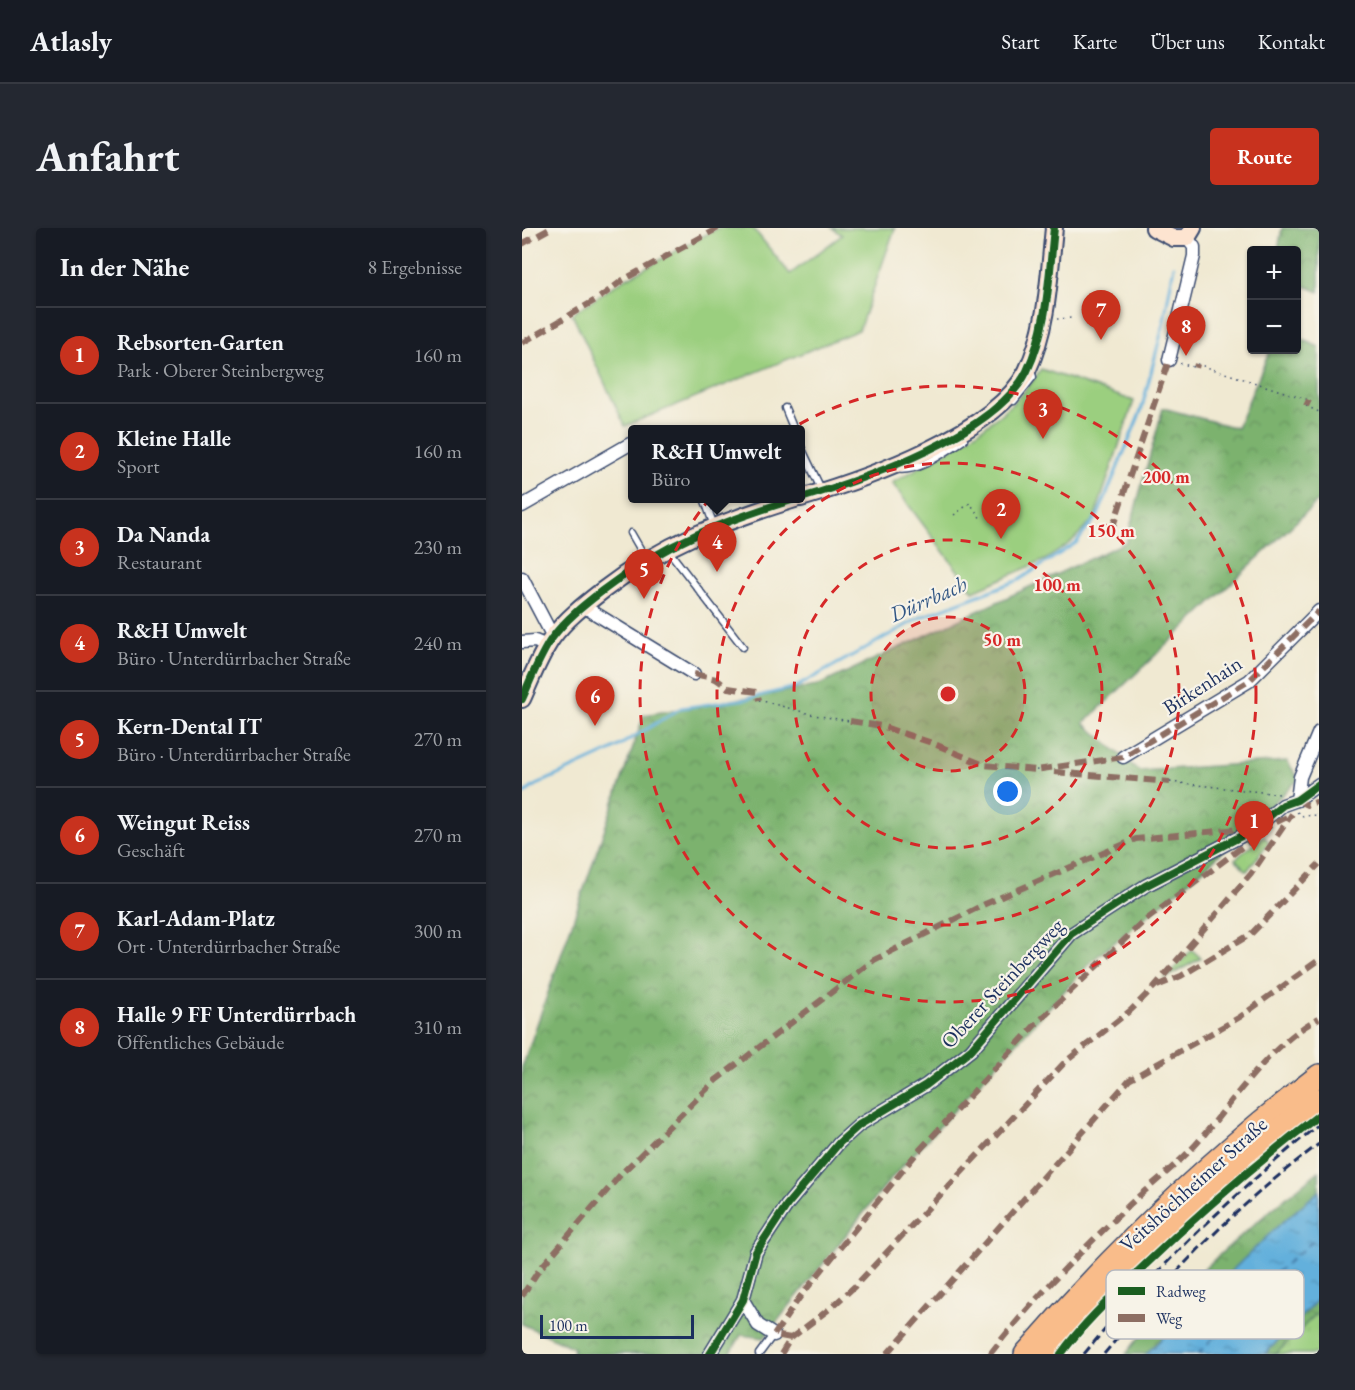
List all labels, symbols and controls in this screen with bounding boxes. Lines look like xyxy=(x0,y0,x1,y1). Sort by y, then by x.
text: Atlasly xyxy=(30,23,112,59)
text: Start xyxy=(1001,28,1040,55)
text: Karte xyxy=(1073,28,1117,55)
text: Über uns xyxy=(1150,28,1225,55)
text: Kontakt xyxy=(1258,28,1325,55)
button: Route xyxy=(1210,128,1319,185)
text: Anfahrt xyxy=(36,129,179,184)
map controls xyxy=(1247,246,1301,354)
button: + xyxy=(1247,246,1301,300)
text: In der Nähe xyxy=(60,250,189,284)
text: 8 Ergebnisse xyxy=(367,254,462,280)
pin: 7 xyxy=(1082,291,1120,340)
button: − xyxy=(1247,300,1301,354)
pin: 8 xyxy=(1166,306,1206,356)
text: Rebsorten-Garten xyxy=(117,328,284,357)
text: 1 xyxy=(74,342,85,368)
text: 160 m xyxy=(414,342,462,368)
text: Park · Oberer Steinbergweg xyxy=(117,357,324,383)
pin: 3 xyxy=(1024,390,1062,439)
text: Kleine Halle xyxy=(117,424,231,453)
popup xyxy=(628,425,805,503)
text: R&H Umwelt xyxy=(652,437,781,466)
text: 2 xyxy=(74,438,85,464)
text: 160 m xyxy=(414,438,462,464)
text: Sport xyxy=(117,453,160,479)
text: 200 m xyxy=(1142,465,1190,488)
text: Büro xyxy=(652,466,690,492)
pin: 2 xyxy=(982,490,1020,539)
text: 150 m xyxy=(1087,519,1135,542)
text: Da Nanda xyxy=(117,520,210,549)
pin: 4 xyxy=(698,522,736,572)
text: 3 xyxy=(74,534,85,560)
text: 230 m xyxy=(414,534,462,560)
text: Restaurant xyxy=(117,549,202,575)
pin: 5 xyxy=(624,550,664,599)
water label: Dürrbach xyxy=(884,569,972,629)
text: 100 m xyxy=(1033,573,1081,596)
text: R&H Umwelt xyxy=(117,616,247,645)
text: 50 m xyxy=(983,628,1021,651)
text: 4 xyxy=(74,630,85,656)
text: 240 m xyxy=(414,630,462,656)
text: Büro · Unterdürrbacher Straße xyxy=(117,645,351,671)
street label: Birkenhain xyxy=(1157,649,1247,721)
pin: 6 xyxy=(576,676,614,726)
centre of rings xyxy=(938,684,958,704)
text: Kern-Dental IT xyxy=(117,712,262,741)
text: 5 xyxy=(74,726,85,752)
text: 270 m xyxy=(414,726,462,752)
text: Büro · Unterdürrbacher Straße xyxy=(117,741,351,767)
your location xyxy=(993,777,1022,806)
pin: 1 xyxy=(1234,802,1274,851)
text: Weingut Reiss xyxy=(117,808,250,837)
text: 6 xyxy=(74,822,85,848)
text: 270 m xyxy=(414,822,462,848)
text: Geschäft xyxy=(117,837,185,863)
text: Karl-Adam-Platz xyxy=(117,904,275,933)
street label: Oberer Steinbergweg xyxy=(935,912,1070,1054)
text: 7 xyxy=(74,918,85,944)
text: 300 m xyxy=(414,918,462,944)
text: Ort · Unterdürrbacher Straße xyxy=(117,933,340,959)
text: Halle 9 FF Unterdürrbach xyxy=(117,1000,356,1029)
text: 8 xyxy=(74,1014,85,1040)
text: 310 m xyxy=(414,1014,462,1040)
text: Öffentliches Gebäude xyxy=(117,1029,284,1055)
street label: Veitshöchheimer Straße xyxy=(1113,1110,1273,1258)
legend xyxy=(1106,1270,1304,1339)
text: Radweg xyxy=(1156,1281,1207,1302)
text: Weg xyxy=(1156,1308,1183,1329)
scale bar xyxy=(540,1312,694,1340)
text: 100 m xyxy=(549,1315,588,1336)

